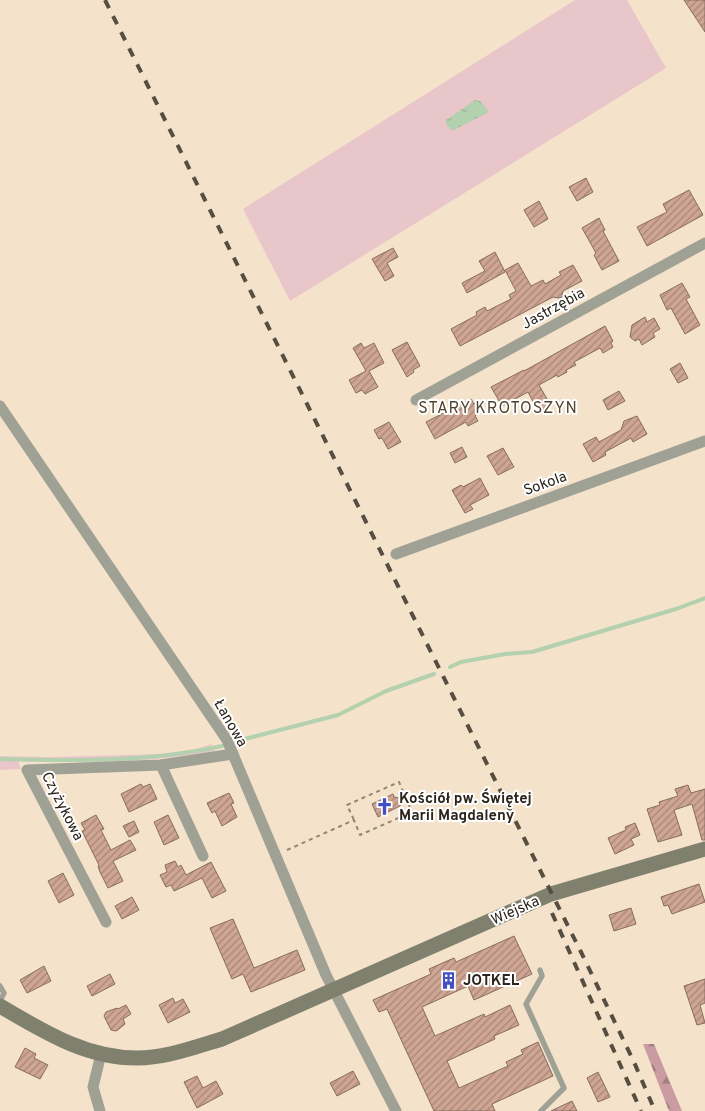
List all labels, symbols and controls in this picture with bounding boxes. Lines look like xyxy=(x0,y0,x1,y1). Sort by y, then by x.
street label: Jastrzębia xyxy=(519,284,589,334)
district label: STARY KROTOSZYN xyxy=(418,399,578,419)
street label: Sokola xyxy=(521,468,570,501)
street label: Łanowa xyxy=(209,697,251,751)
street label: Czyżykowa xyxy=(36,769,87,844)
place label: Kościół pw. Świętej Marii Magdaleny xyxy=(399,788,532,826)
church icon: Kościół pw. Świętej Marii Magdaleny xyxy=(375,797,395,817)
street label: Wiejska xyxy=(489,892,543,930)
building icon: JOTKEL xyxy=(439,970,459,990)
place label: JOTKEL xyxy=(463,972,520,991)

